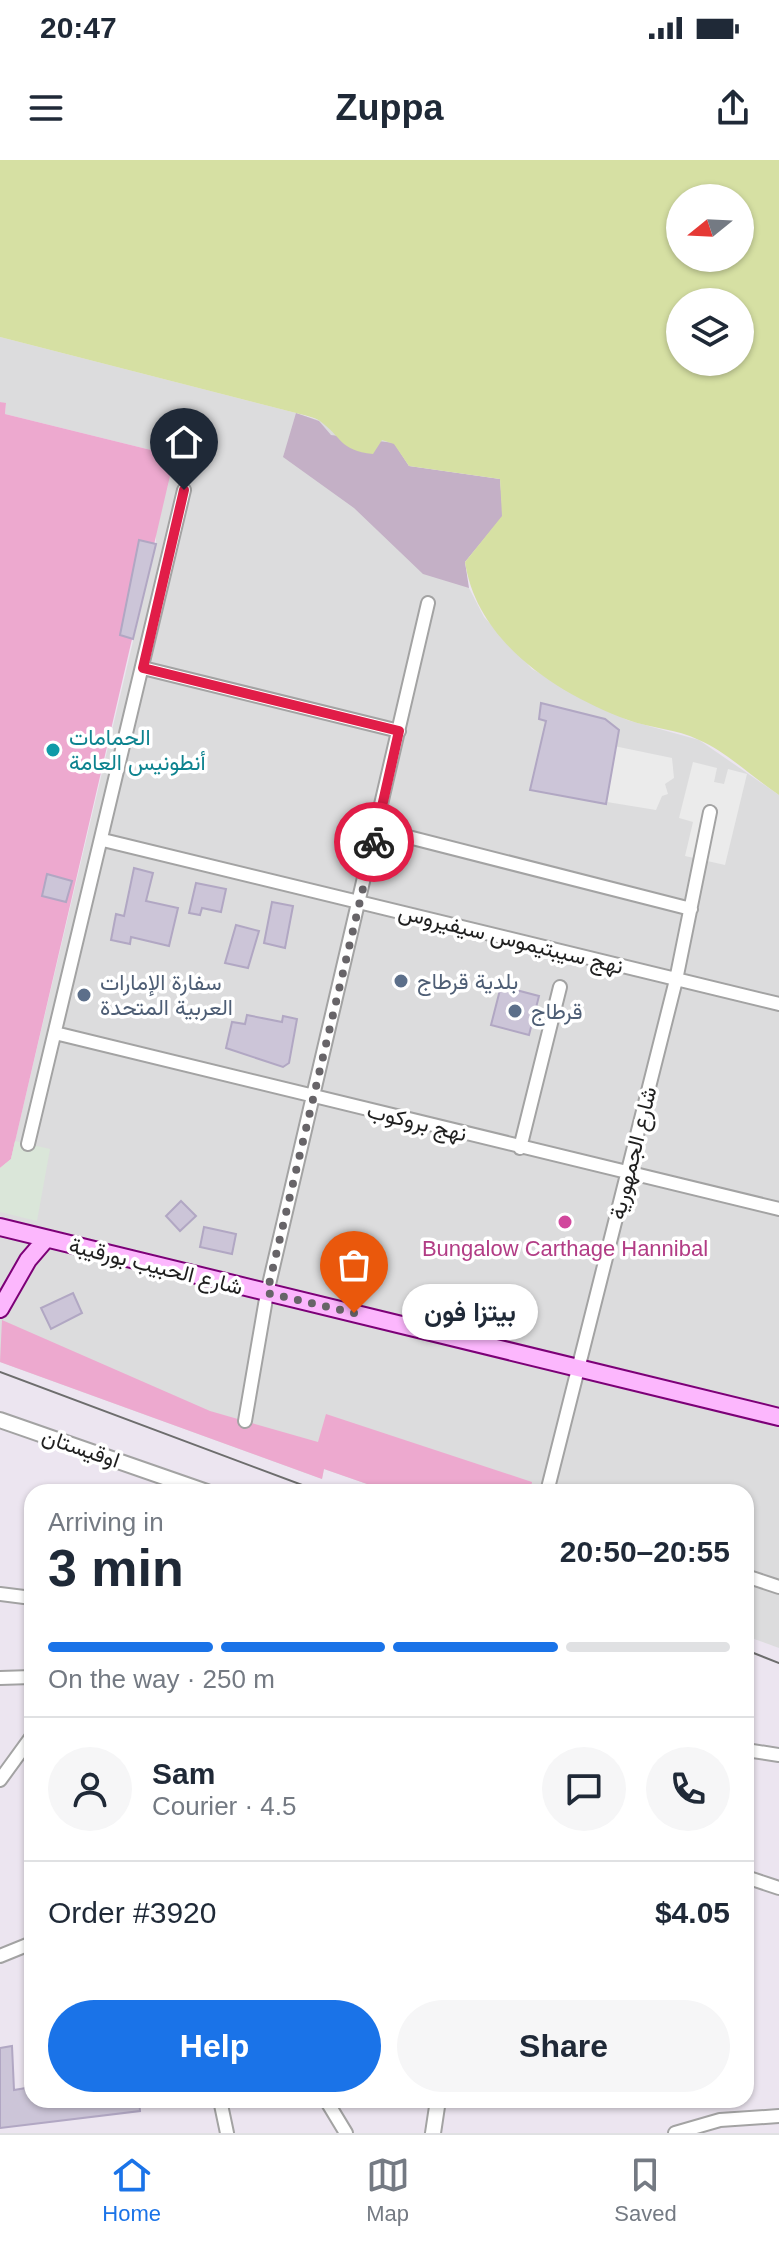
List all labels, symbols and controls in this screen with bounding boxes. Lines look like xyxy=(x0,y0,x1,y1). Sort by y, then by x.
text: 20:47 xyxy=(40,11,117,44)
icon: menu xyxy=(24,86,68,130)
icon: share xyxy=(711,86,755,130)
text: Zuppa xyxy=(336,87,443,128)
north arrow xyxy=(666,184,754,272)
map controls xyxy=(666,184,754,376)
button: layers xyxy=(666,288,754,376)
pin xyxy=(150,408,218,490)
icon: home xyxy=(162,420,206,464)
place label: الحمامات أنطونيس العامة xyxy=(69,725,206,776)
marker: الحمامات أنطونيس العامة xyxy=(44,741,62,759)
courier xyxy=(334,802,414,882)
icon: bike xyxy=(352,820,396,864)
street label: نهج سيبتيموس سيفيروس xyxy=(396,899,626,981)
place label: بلدية قرطاج xyxy=(417,969,518,996)
place label: سفارة الإمارات العربية المتحدة xyxy=(100,970,233,1021)
marker: بلدية قرطاج xyxy=(392,972,410,990)
marker: سفارة الإمارات العربية المتحدة xyxy=(75,986,93,1004)
place label: قرطاج xyxy=(531,999,583,1026)
marker: قرطاج xyxy=(506,1002,524,1020)
street label: شارع الجمهورية xyxy=(604,1084,664,1222)
street label: نهج بروكوب xyxy=(364,1098,469,1148)
marker: Bungalow Carthage Hannibal xyxy=(556,1213,574,1231)
pin xyxy=(320,1231,388,1313)
street label: شارع الحبيب بورقيبة xyxy=(66,1232,246,1302)
place label: Bungalow Carthage Hannibal xyxy=(422,1236,708,1261)
icon: bag xyxy=(332,1243,376,1287)
callout: بيتزا فون xyxy=(402,1285,538,1341)
text: بيتزا فون xyxy=(424,1297,516,1327)
street label: اوقيستان xyxy=(39,1423,123,1474)
text: Arriving in xyxy=(48,1507,164,1537)
text: 20:50–20:55 xyxy=(560,1535,730,1568)
text: 3 min xyxy=(48,1539,184,1597)
text: On the way · 250 m xyxy=(48,1664,275,1694)
button: person xyxy=(48,1747,132,1831)
button: chat xyxy=(542,1747,626,1831)
button: phone xyxy=(646,1747,730,1831)
text: Sam xyxy=(152,1757,215,1790)
text: Courier · 4.5 xyxy=(152,1791,297,1821)
text: Order #3920 xyxy=(48,1896,216,1929)
text: $4.05 xyxy=(655,1896,730,1929)
button: Help xyxy=(48,2000,381,2092)
button: Share xyxy=(397,2000,730,2092)
tab: Home xyxy=(102,2153,161,2227)
tab: Map xyxy=(366,2153,410,2227)
tab: Saved xyxy=(614,2153,677,2227)

